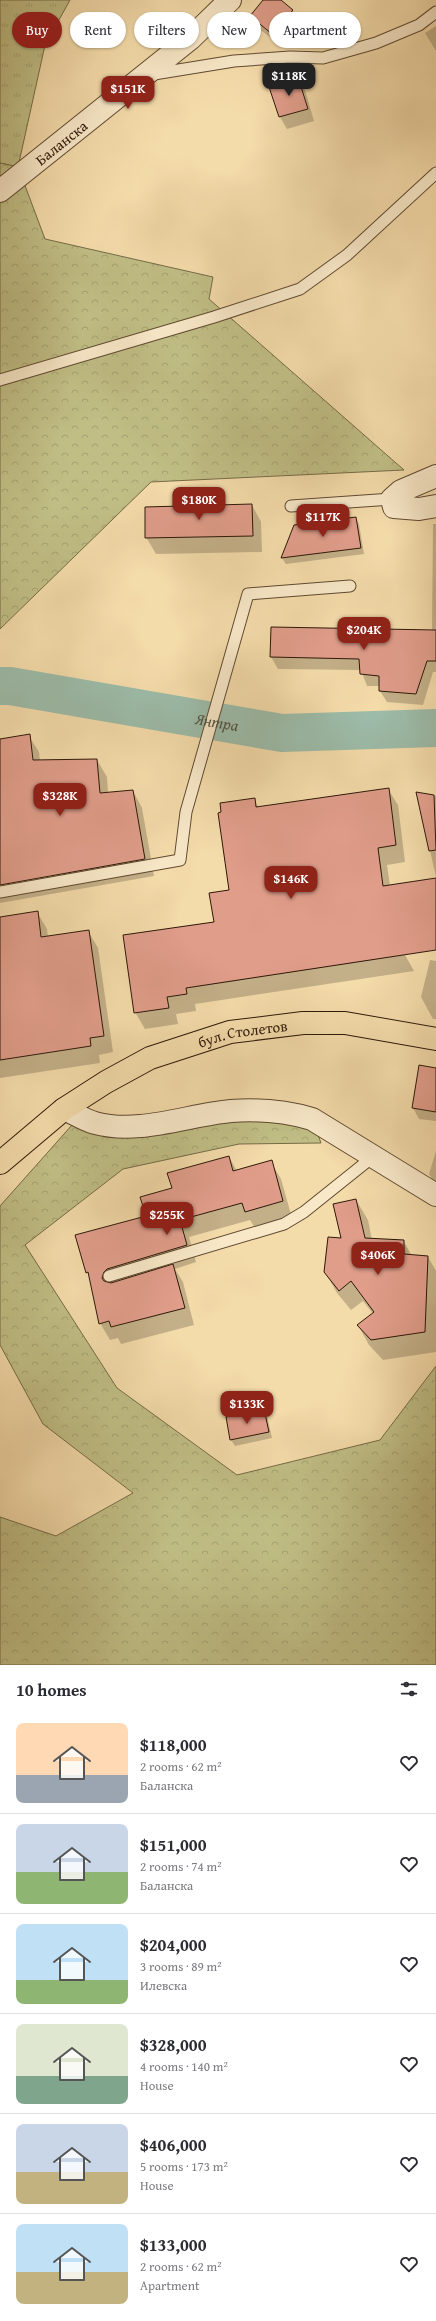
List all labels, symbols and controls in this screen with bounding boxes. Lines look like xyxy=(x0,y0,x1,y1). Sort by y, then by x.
chip: Buy xyxy=(12,12,62,48)
chip: Rent xyxy=(70,12,126,48)
chip: Filters xyxy=(134,12,199,48)
chip: New xyxy=(207,12,261,48)
chip: Apartment xyxy=(269,12,361,48)
pin: $118K xyxy=(261,63,317,97)
text: $118K xyxy=(271,66,307,85)
pin: $151K xyxy=(100,76,156,110)
text: $151K xyxy=(110,79,146,98)
street label: Баланска xyxy=(30,114,92,170)
pin: $180K xyxy=(171,487,227,521)
text: $180K xyxy=(181,490,217,509)
pin: $117K xyxy=(295,504,351,538)
text: $117K xyxy=(305,507,341,526)
pin: $204K xyxy=(336,617,392,651)
text: $204K xyxy=(346,620,382,639)
water label: Янтра xyxy=(192,706,241,737)
pin: $328K xyxy=(32,783,88,817)
text: $328K xyxy=(42,786,78,805)
pin: $146K xyxy=(263,866,319,900)
text: $146K xyxy=(273,869,309,888)
street label: бул. Столетов xyxy=(195,1015,289,1052)
pin: $255K xyxy=(139,1202,195,1236)
text: $255K xyxy=(149,1205,185,1224)
pin: $406K xyxy=(350,1242,406,1276)
text: $406K xyxy=(360,1245,396,1264)
pin: $133K xyxy=(219,1391,275,1425)
text: $133K xyxy=(229,1394,265,1413)
text: 10 homes xyxy=(16,1677,87,1702)
icon: filters xyxy=(398,1678,420,1700)
text: $118,000 xyxy=(140,1732,206,1757)
icon: home xyxy=(48,1739,96,1787)
icon: heart xyxy=(398,1752,420,1774)
text: 2 rooms · 62 m² xyxy=(140,1757,222,1776)
text: Баланска xyxy=(140,1776,193,1795)
text: $151,000 xyxy=(140,1832,206,1857)
icon: home xyxy=(48,1840,96,1888)
icon: heart xyxy=(398,1853,420,1875)
text: 2 rooms · 74 m² xyxy=(140,1857,222,1876)
text: Баланска xyxy=(140,1876,193,1895)
text: $204,000 xyxy=(140,1932,206,1957)
icon: home xyxy=(48,1940,96,1988)
icon: heart xyxy=(398,1953,420,1975)
text: 3 rooms · 89 m² xyxy=(140,1957,222,1976)
text: Илевска xyxy=(140,1976,187,1995)
text: $328,000 xyxy=(140,2032,206,2057)
icon: home xyxy=(48,2040,96,2088)
icon: heart xyxy=(398,2053,420,2075)
text: 4 rooms · 140 m² xyxy=(140,2057,228,2076)
text: House xyxy=(140,2076,174,2095)
text: $406,000 xyxy=(140,2132,206,2157)
icon: home xyxy=(48,2140,96,2188)
icon: heart xyxy=(398,2153,420,2175)
text: 5 rooms · 173 m² xyxy=(140,2157,228,2176)
text: House xyxy=(140,2176,174,2195)
text: $133,000 xyxy=(140,2232,206,2257)
icon: home xyxy=(48,2240,96,2288)
icon: heart xyxy=(398,2253,420,2275)
text: 2 rooms · 62 m² xyxy=(140,2257,222,2276)
text: Apartment xyxy=(140,2276,200,2295)

